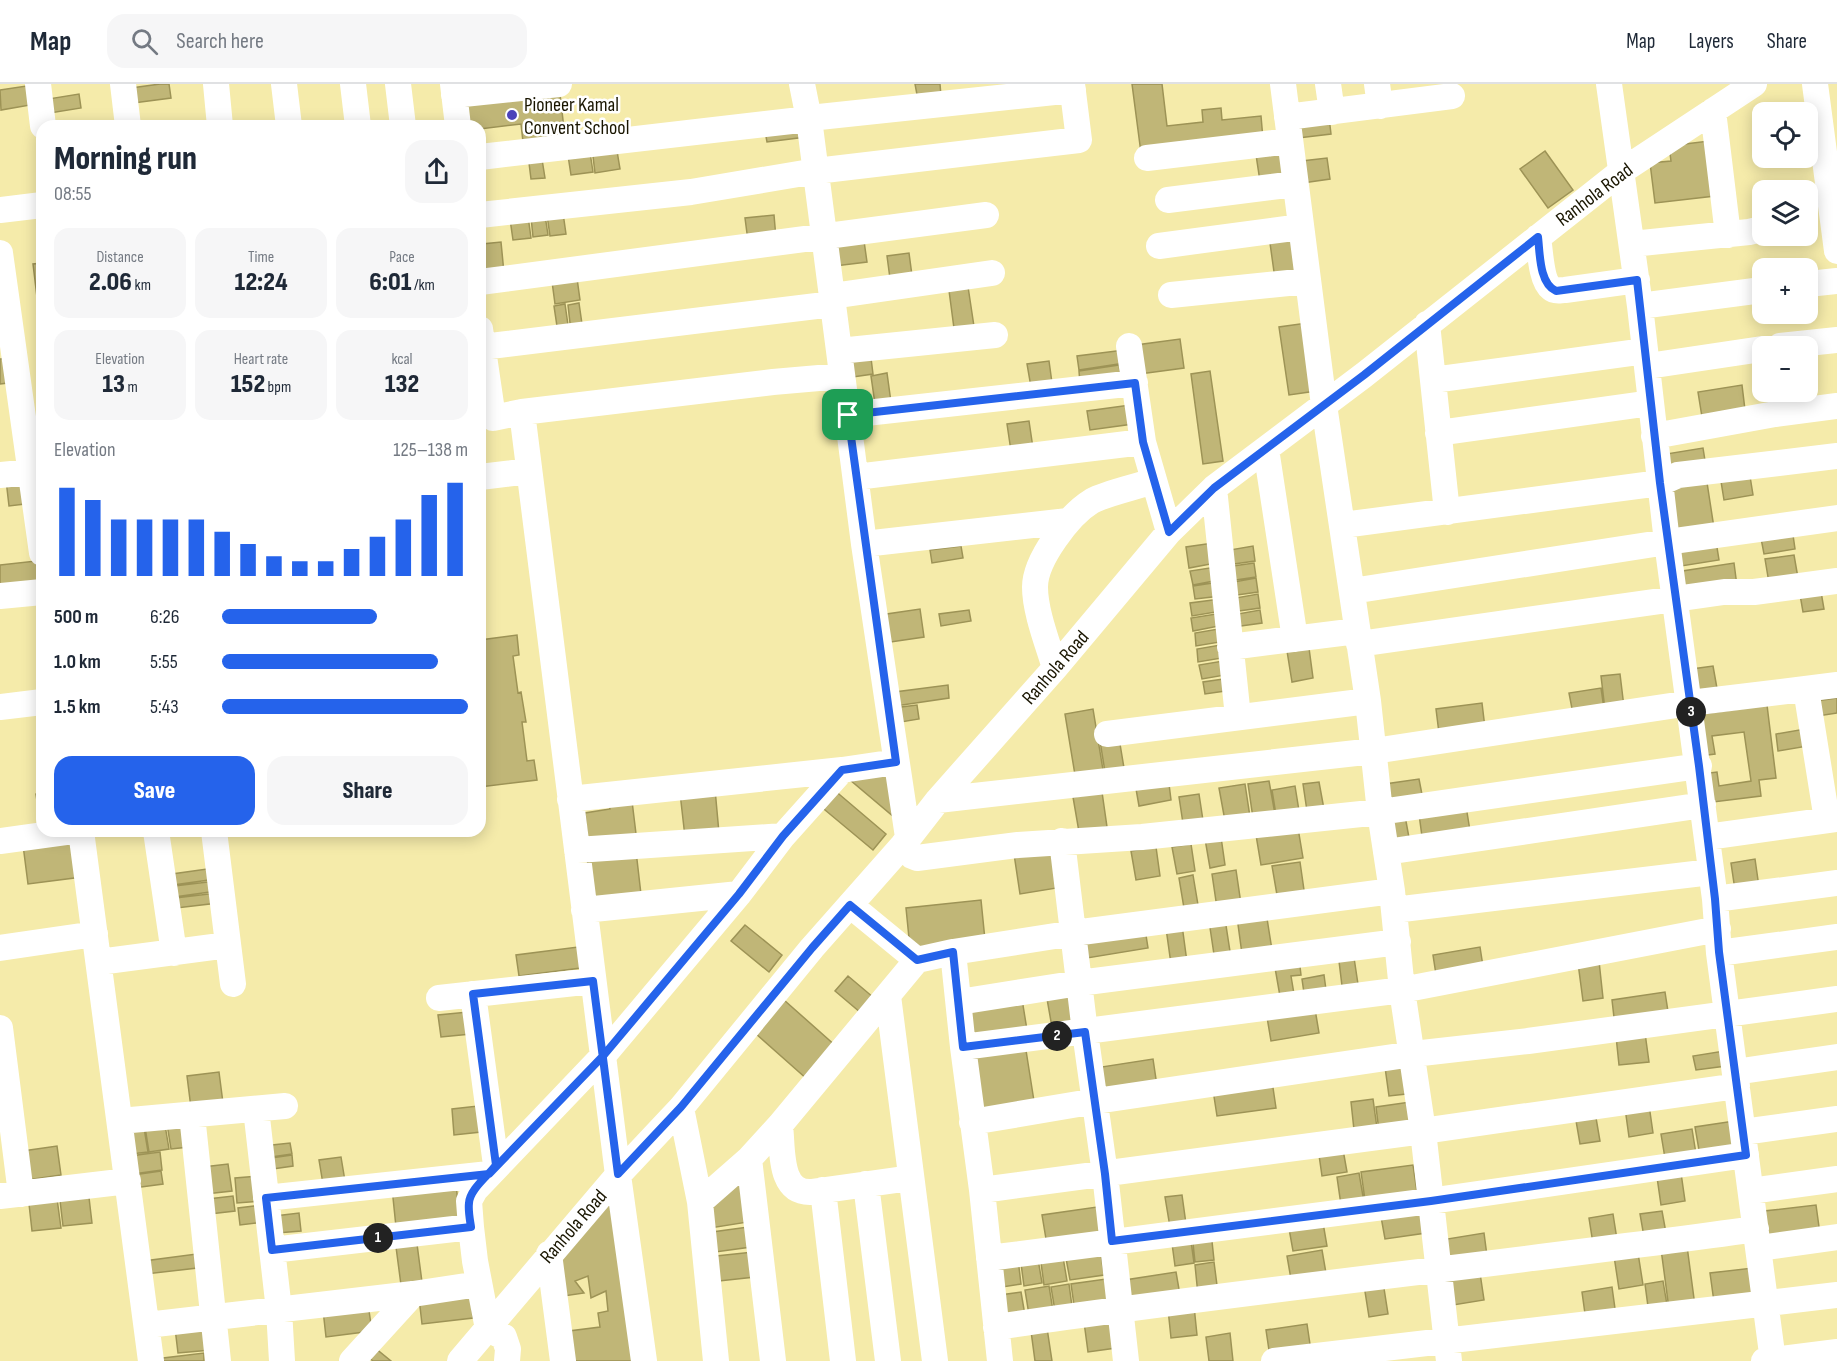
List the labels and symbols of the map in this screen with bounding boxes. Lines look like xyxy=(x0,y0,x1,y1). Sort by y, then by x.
place label: Pioneer Kamal Convent School xyxy=(524,93,629,140)
marker: Pioneer Kamal Convent School xyxy=(505,108,519,122)
street label: Ranhola Road xyxy=(1551,158,1638,231)
pin xyxy=(822,389,873,440)
street label: Ranhola Road xyxy=(1017,626,1094,710)
pin: 3 xyxy=(1676,697,1706,727)
pin: 2 xyxy=(1042,1021,1072,1051)
street label: Ranhola Road xyxy=(535,1185,612,1269)
pin: 1 xyxy=(363,1223,393,1253)

